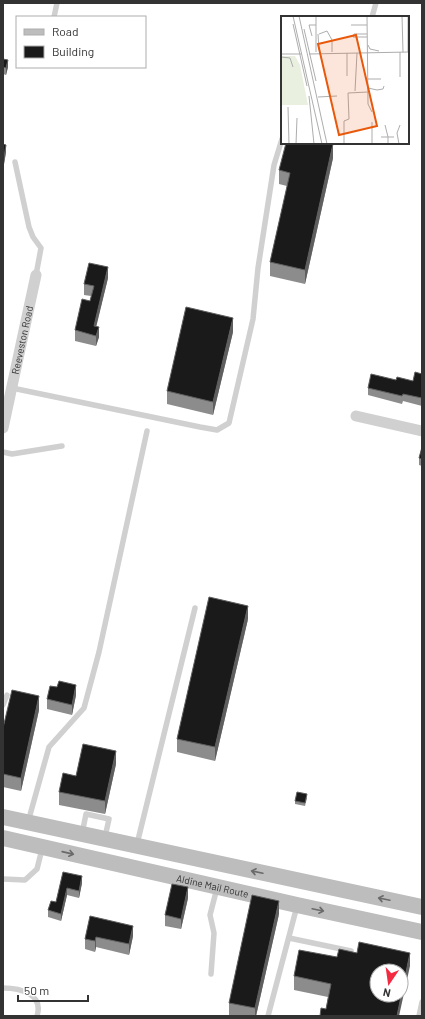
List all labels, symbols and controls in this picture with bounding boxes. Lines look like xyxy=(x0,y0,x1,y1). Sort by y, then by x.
legend xyxy=(16,16,146,68)
inset map xyxy=(281,16,409,144)
text: Road xyxy=(52,24,79,38)
text: Building xyxy=(52,44,94,58)
street label: Reeveston Road xyxy=(9,305,35,375)
one-way arrow xyxy=(61,849,74,857)
one-way arrow xyxy=(251,867,264,875)
street label: Aldine Mail Route xyxy=(175,872,250,900)
one-way arrow xyxy=(378,895,391,903)
one-way arrow xyxy=(311,906,324,914)
north arrow xyxy=(369,963,409,1003)
scale bar xyxy=(18,977,88,1003)
text: 50 m xyxy=(24,983,49,997)
text: N xyxy=(382,986,392,1000)

